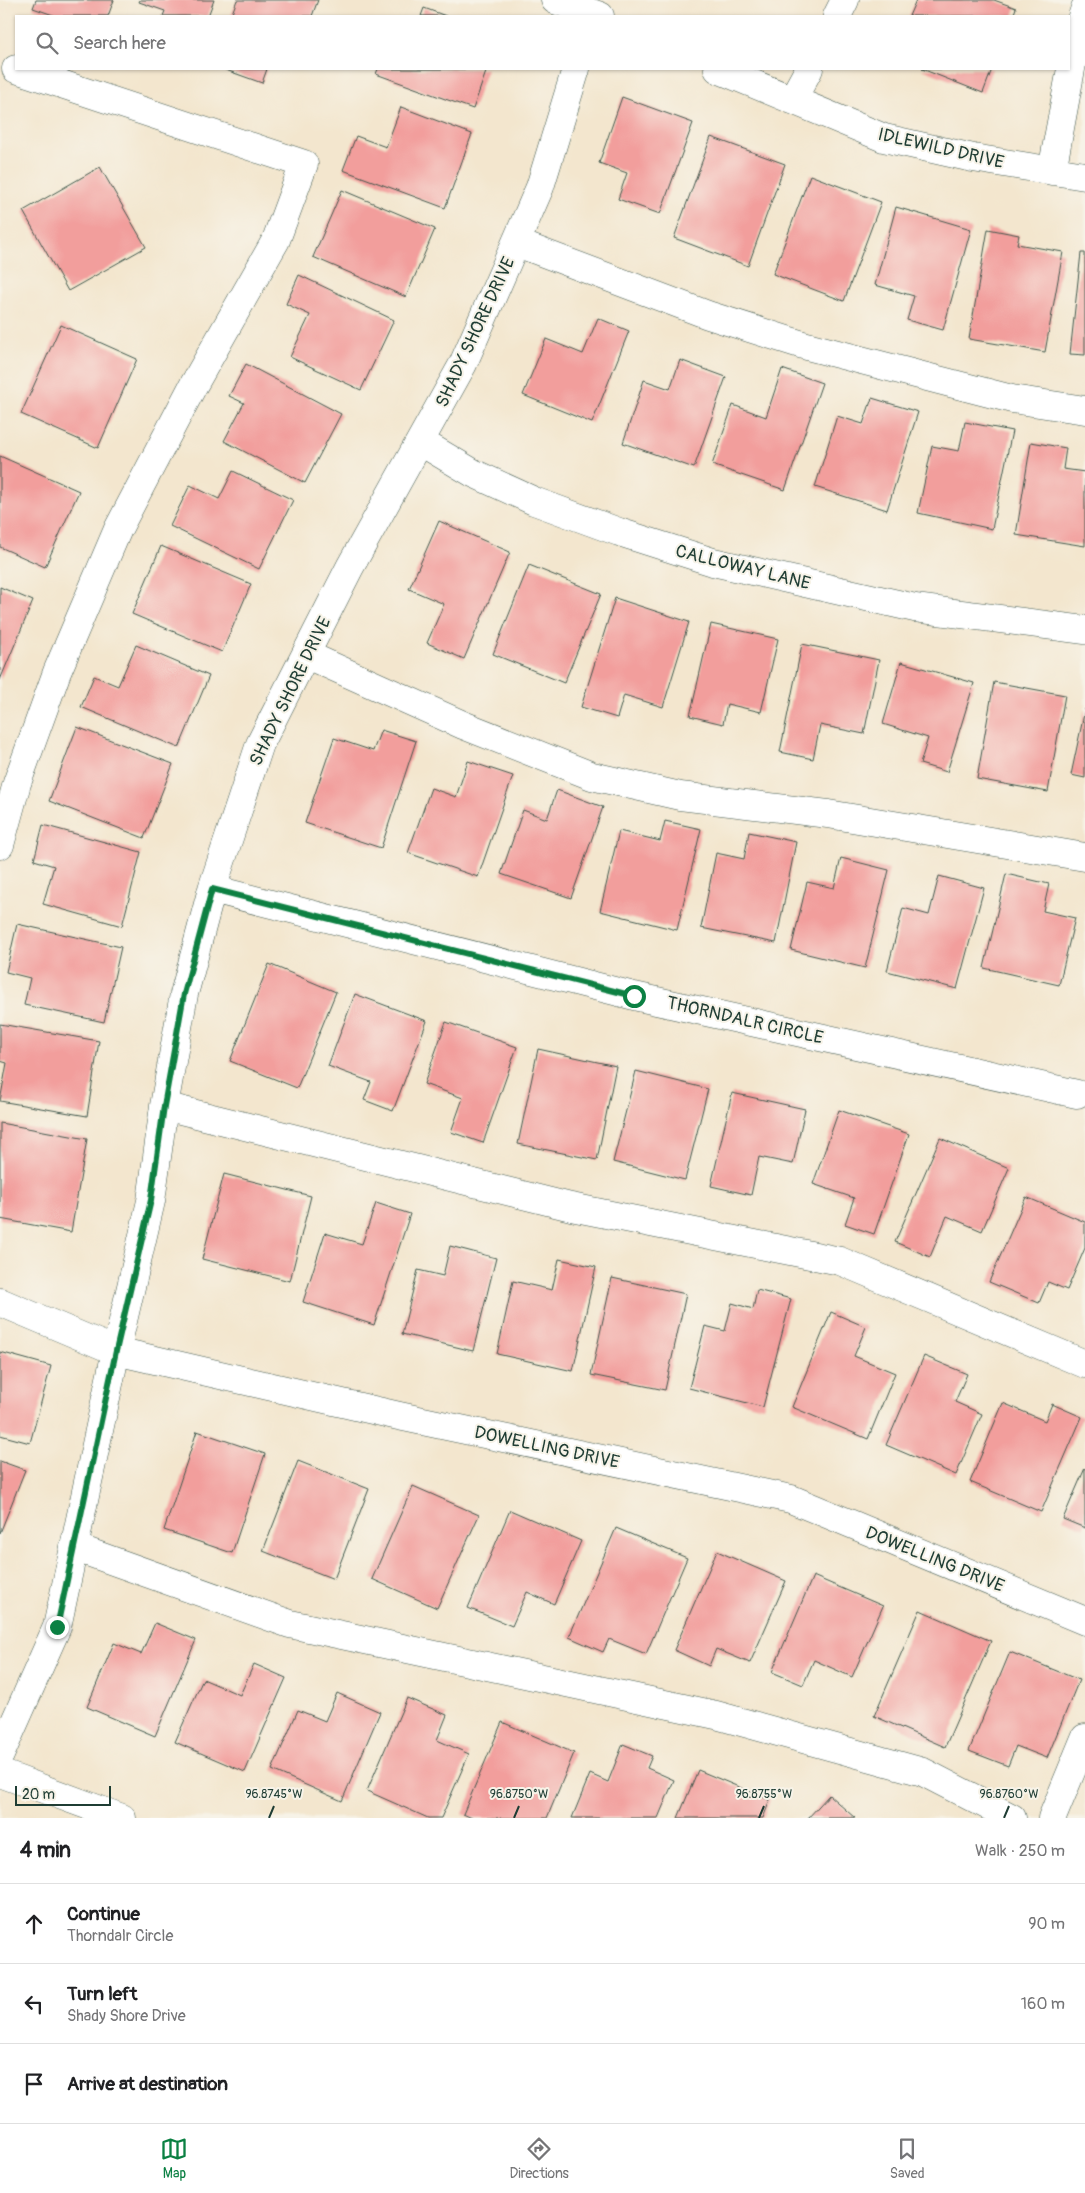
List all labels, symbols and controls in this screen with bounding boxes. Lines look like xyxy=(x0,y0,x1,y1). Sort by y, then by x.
search box xyxy=(15,15,1070,70)
icon: search xyxy=(33,29,61,57)
text: Search here xyxy=(73,31,166,55)
street label: IDLEWILD DRIVE xyxy=(876,123,1006,174)
street label: SHADY SHORE DRIVE xyxy=(431,253,520,411)
street label: CALLOWAY LANE xyxy=(673,540,813,595)
street label: SHADY SHORE DRIVE xyxy=(244,613,337,770)
route start xyxy=(623,985,646,1008)
street label: THORNDALR CIRCLE xyxy=(664,991,825,1050)
street label: DOWELLING DRIVE xyxy=(472,1421,622,1474)
street label: DOWELLING DRIVE xyxy=(862,1521,1008,1598)
route end xyxy=(46,1616,69,1639)
scale bar xyxy=(15,1783,111,1806)
text: 20 m xyxy=(22,1786,55,1803)
text: 96.8745°W xyxy=(245,1787,303,1802)
text: 96.8750°W xyxy=(490,1787,548,1802)
text: 96.8755°W xyxy=(736,1787,792,1802)
text: 96.8760°W xyxy=(980,1787,1038,1802)
text: 4 min xyxy=(20,1837,71,1864)
text: Walk · 250 m xyxy=(975,1841,1065,1861)
text: Continue xyxy=(67,1902,140,1926)
icon: ahead xyxy=(20,1910,48,1938)
text: 90 m xyxy=(1028,1914,1065,1934)
text: Thorndalr Circle xyxy=(67,1926,173,1946)
text: Turn left xyxy=(67,1982,137,2006)
icon: left xyxy=(20,1990,48,2018)
text: 160 m xyxy=(1021,1994,1065,2014)
text: Shady Shore Drive xyxy=(67,2006,186,2026)
icon: arrive xyxy=(20,2070,48,2098)
text: Arrive at destination xyxy=(67,2072,228,2096)
tab: Map xyxy=(160,2135,188,2182)
tab: Directions xyxy=(509,2135,569,2182)
tab: Saved xyxy=(890,2135,925,2182)

